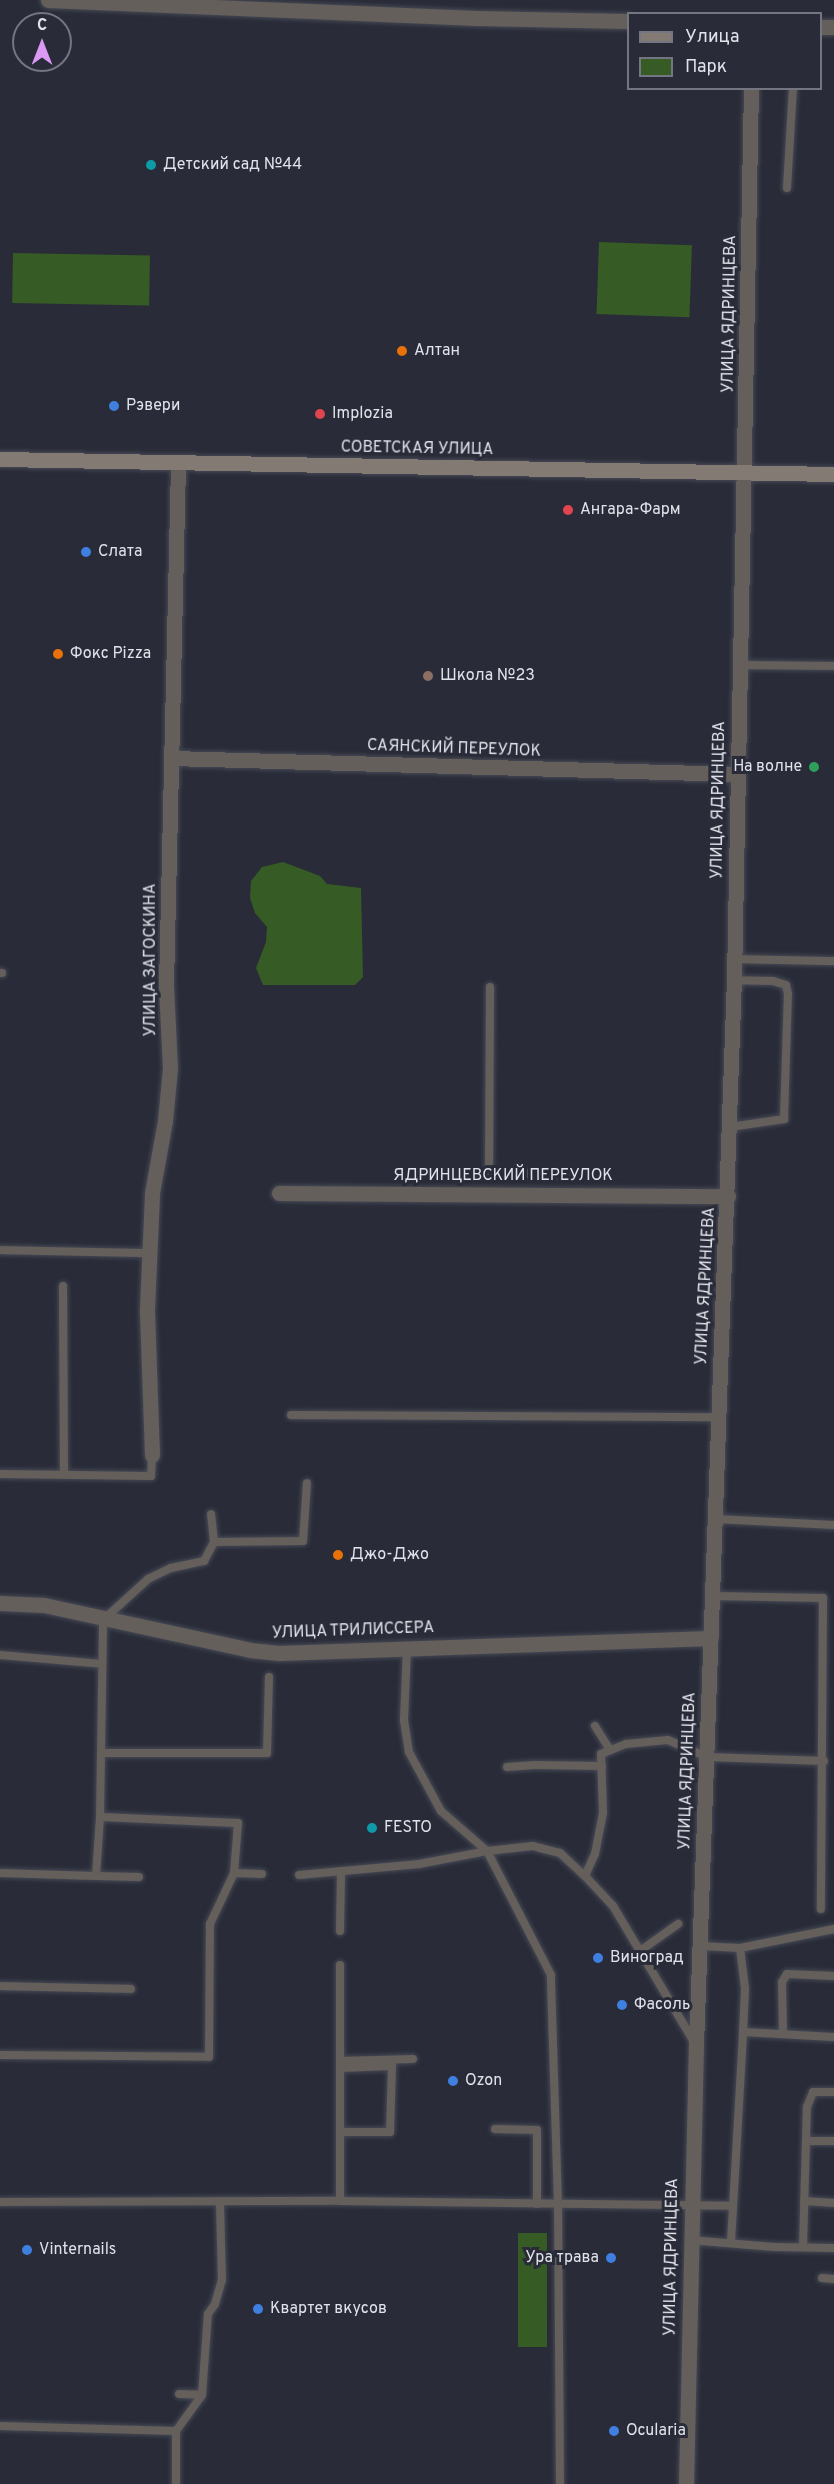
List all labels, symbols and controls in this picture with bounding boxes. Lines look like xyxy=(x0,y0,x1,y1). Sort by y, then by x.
north arrow xyxy=(12,12,72,72)
legend xyxy=(627,12,822,90)
text: С xyxy=(37,16,47,36)
text: Улица xyxy=(685,26,739,49)
text: Парк xyxy=(685,56,727,79)
place label: Детский сад №44 xyxy=(163,155,302,175)
marker: Детский сад №44 xyxy=(144,158,158,172)
street label: УЛИЦА ЯДРИНЦЕВА xyxy=(719,235,741,393)
place label: Алтан xyxy=(414,341,460,361)
marker: Алтан xyxy=(395,344,409,358)
place label: Рэвери xyxy=(126,396,180,416)
marker: Рэвери xyxy=(107,399,121,413)
place label: Implozia xyxy=(332,404,393,424)
marker: Implozia xyxy=(313,407,327,421)
street label: СОВЕТСКАЯ УЛИЦА xyxy=(341,438,493,460)
place label: Ангара-Фарм xyxy=(580,500,681,520)
marker: Ангара-Фарм xyxy=(561,503,575,517)
place label: Слата xyxy=(98,542,142,562)
marker: Слата xyxy=(79,545,93,559)
place label: Фокс Pizza xyxy=(70,644,151,664)
marker: Фокс Pizza xyxy=(51,647,65,661)
place label: Школа №23 xyxy=(440,666,535,686)
marker: Школа №23 xyxy=(421,669,435,683)
street label: УЛИЦА ЯДРИНЦЕВА xyxy=(708,721,730,879)
street label: САЯНСКИЙ ПЕРЕУЛОК xyxy=(367,736,541,762)
place label: На волне xyxy=(733,757,802,777)
marker: На волне xyxy=(807,760,821,774)
street label: УЛИЦА ЗАГОСКИНА xyxy=(141,883,161,1037)
street label: ЯДРИНЦЕВСКИЙ ПЕРЕУЛОК xyxy=(393,1166,613,1186)
street label: УЛИЦА ЯДРИНЦЕВА xyxy=(692,1206,720,1366)
place label: Джо-Джо xyxy=(350,1545,429,1565)
marker: Джо-Джо xyxy=(331,1548,345,1562)
street label: УЛИЦА ТРИЛИССЕРА xyxy=(271,1619,435,1643)
street label: УЛИЦА ЯДРИНЦЕВА xyxy=(676,1691,700,1851)
place label: FESTO xyxy=(384,1818,432,1838)
marker: FESTO xyxy=(365,1821,379,1835)
place label: Виноград xyxy=(610,1948,684,1968)
marker: Виноград xyxy=(591,1951,605,1965)
place label: Фасоль xyxy=(634,1995,690,2015)
marker: Фасоль xyxy=(615,1998,629,2012)
place label: Ozon xyxy=(465,2071,502,2091)
marker: Ozon xyxy=(446,2074,460,2088)
street label: УЛИЦА ЯДРИНЦЕВА xyxy=(661,2178,683,2336)
place label: Vinternails xyxy=(39,2240,116,2260)
marker: Vinternails xyxy=(20,2243,34,2257)
place label: Ура трава xyxy=(525,2248,599,2268)
marker: Ура трава xyxy=(604,2251,618,2265)
place label: Квартет вкусов xyxy=(270,2299,387,2319)
marker: Квартет вкусов xyxy=(251,2302,265,2316)
place label: Ocularia xyxy=(626,2421,686,2441)
marker: Ocularia xyxy=(607,2424,621,2438)

